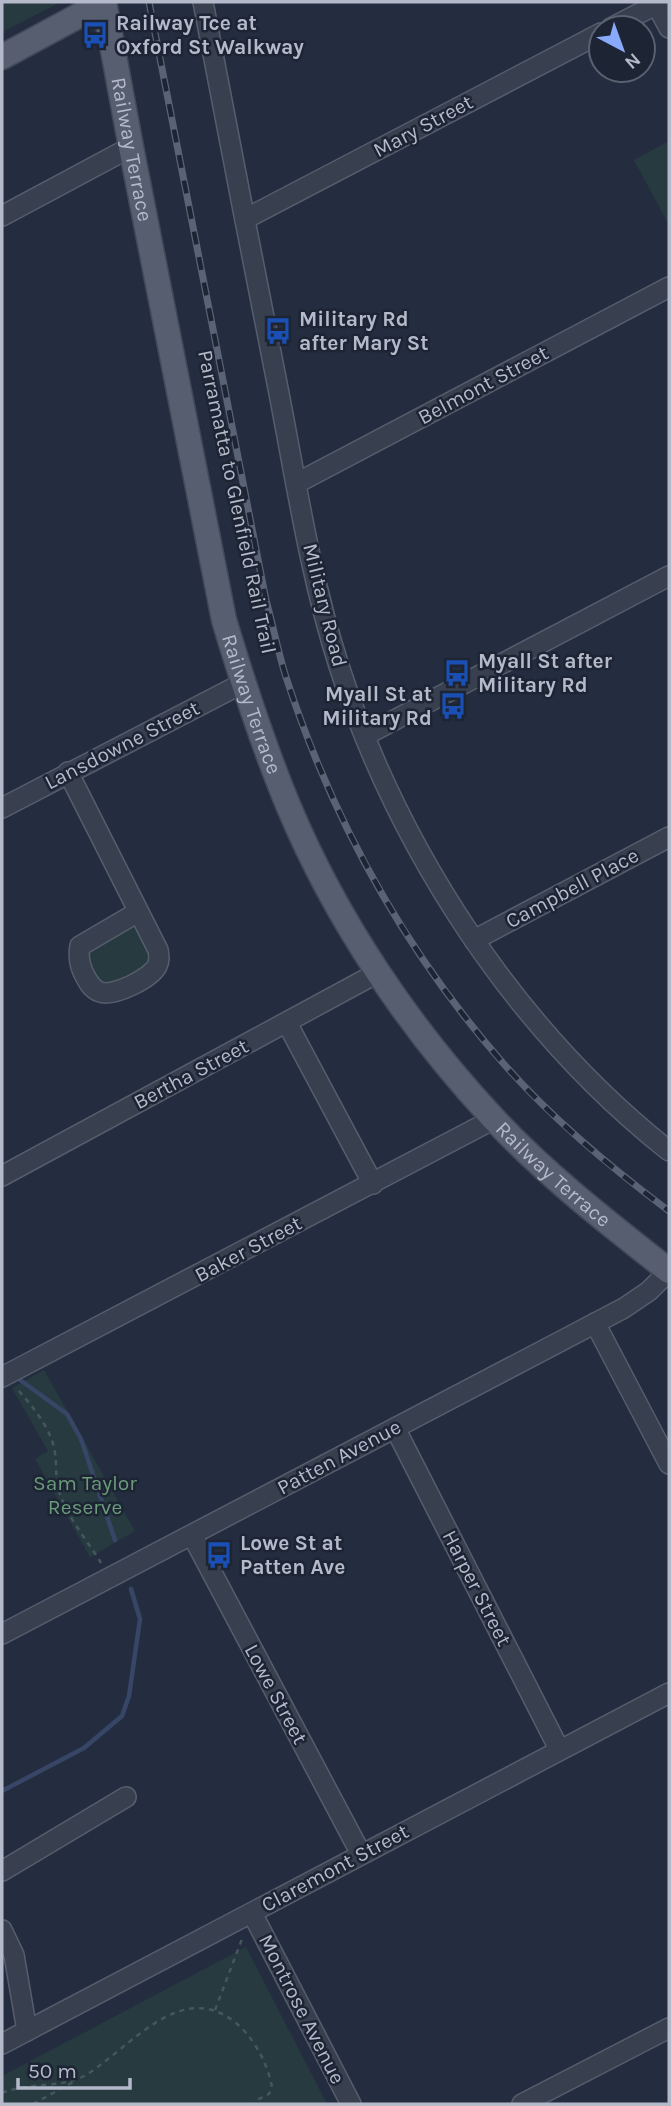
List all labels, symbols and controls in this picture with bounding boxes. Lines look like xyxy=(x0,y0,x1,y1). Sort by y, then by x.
place label: Railway Tce at Oxford St Walkway xyxy=(116,11,304,59)
north arrow xyxy=(587,14,657,84)
bus stop icon: Railway Tce at Oxford St Walkway xyxy=(80,20,110,50)
text: N xyxy=(620,48,645,74)
street label: Railway Terrace xyxy=(106,75,157,224)
street label: Mary Street xyxy=(369,90,477,162)
place label: Military Rd after Mary St xyxy=(299,307,428,355)
bus stop icon: Military Rd after Mary St xyxy=(263,316,293,346)
street label: Belmont Street xyxy=(414,341,552,429)
street label: Parramatta to Glenfield Rail Trail xyxy=(193,348,281,656)
street label: Military Road xyxy=(298,541,352,669)
street label: Railway Terrace xyxy=(217,631,286,777)
place label: Myall St after Military Rd xyxy=(478,649,613,697)
bus stop icon: Myall St after Military Rd xyxy=(442,658,472,688)
place label: Myall St at Military Rd xyxy=(322,682,432,730)
bus stop icon: Myall St at Military Rd xyxy=(438,691,468,721)
street label: Lansdowne Street xyxy=(41,696,203,794)
street label: Campbell Place xyxy=(501,843,643,933)
street label: Bertha Street xyxy=(130,1034,252,1114)
street label: Railway Terrace xyxy=(491,1117,616,1232)
street label: Baker Street xyxy=(191,1211,306,1287)
street label: Patten Avenue xyxy=(273,1414,405,1500)
park label: Sam Taylor Reserve xyxy=(33,1471,137,1519)
street label: Harper Street xyxy=(438,1526,516,1650)
place label: Lowe St at Patten Ave xyxy=(240,1531,345,1579)
bus stop icon: Lowe St at Patten Ave xyxy=(204,1540,234,1570)
street label: Lowe Street xyxy=(240,1640,312,1748)
street label: Claremont Street xyxy=(257,1819,413,1917)
street label: Montrose Avenue xyxy=(254,1930,350,2088)
scale bar xyxy=(18,2046,130,2090)
text: 50 m xyxy=(28,2059,77,2083)

